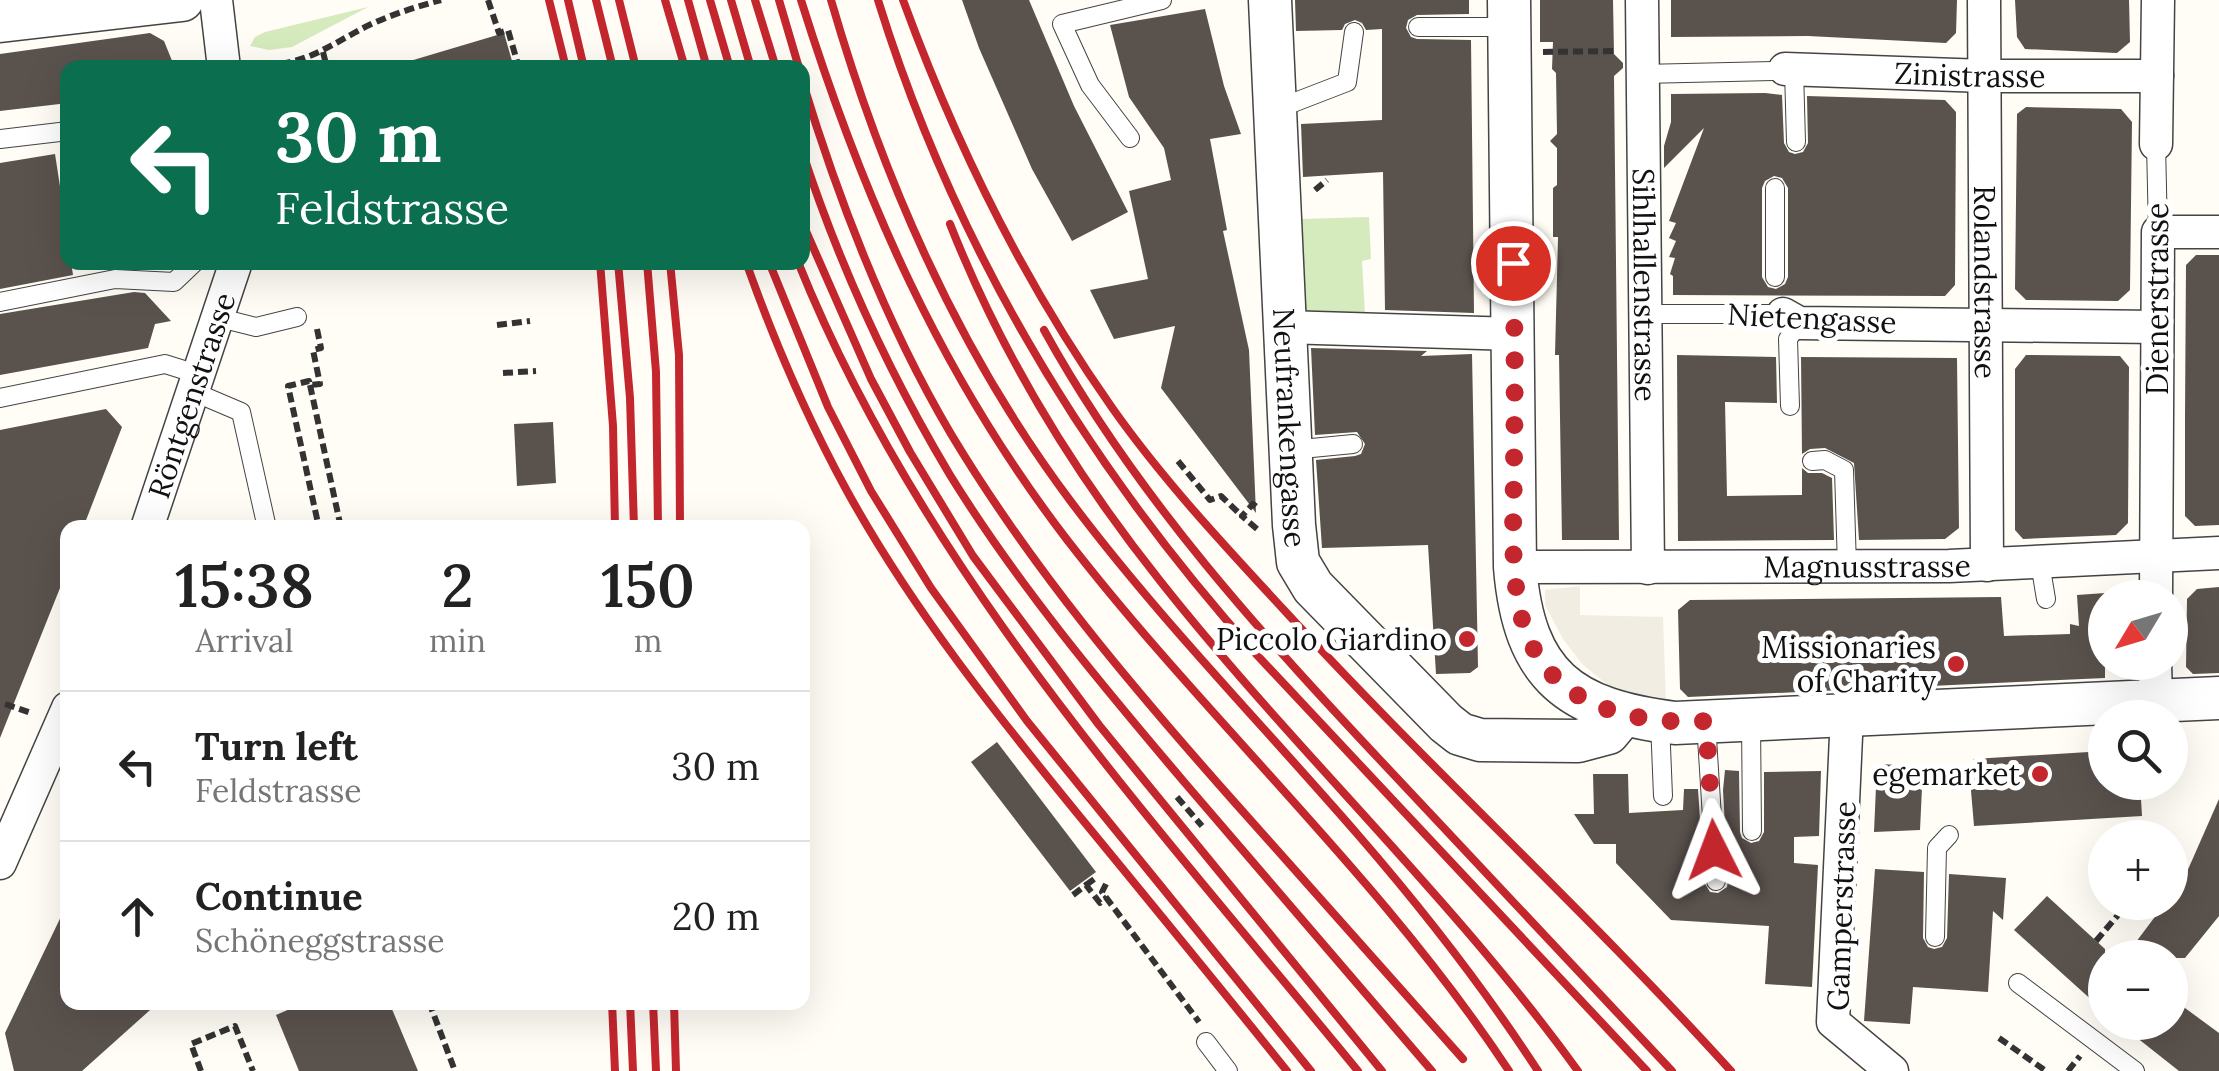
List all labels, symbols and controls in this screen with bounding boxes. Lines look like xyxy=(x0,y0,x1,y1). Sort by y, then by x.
street label: Zinistrasse xyxy=(1894,54,2045,95)
text: 30 m xyxy=(275,92,442,181)
icon: left xyxy=(110,100,240,230)
street label: Sihlhallenstrasse xyxy=(1625,168,1665,402)
text: Feldstrasse xyxy=(275,179,509,236)
street label: Rolandstrasse xyxy=(1966,185,2005,379)
street label: Dienerstrasse xyxy=(2138,203,2176,395)
pin xyxy=(1471,221,1556,306)
icon: arrive xyxy=(1486,236,1541,291)
street label: Röntgenstrasse xyxy=(139,287,243,503)
street label: Nietengasse xyxy=(1726,295,1898,342)
street label: Neufrankengasse xyxy=(1265,307,1315,549)
street label: Magnusstrasse xyxy=(1763,546,1972,586)
text: 15:38 xyxy=(175,547,314,623)
text: 2 xyxy=(441,547,473,623)
text: 150 xyxy=(601,547,695,623)
north arrow xyxy=(2088,580,2188,680)
map controls xyxy=(2088,580,2188,1040)
text: Arrival xyxy=(196,620,293,661)
text: min xyxy=(429,620,486,661)
text: m xyxy=(634,620,662,661)
place label: Piccolo Giardino xyxy=(1216,620,1447,658)
marker: Piccolo Giardino xyxy=(1456,628,1478,650)
place label: Missionaries of Charity xyxy=(1761,628,1936,701)
marker: Missionaries of Charity xyxy=(1945,653,1967,675)
button: search xyxy=(2088,700,2188,800)
text: Turn left xyxy=(195,722,358,770)
icon: left xyxy=(110,739,165,794)
text: 30 m xyxy=(671,742,760,790)
place label: egemarket xyxy=(1872,755,2020,794)
marker: egemarket xyxy=(2029,763,2051,785)
text: Feldstrasse xyxy=(195,770,362,811)
position arrow xyxy=(1662,798,1766,902)
street label: Gamperstrasse xyxy=(1818,800,1864,1012)
button: + xyxy=(2088,820,2188,920)
text: Continue xyxy=(195,872,363,920)
icon: ahead xyxy=(110,889,165,944)
text: 20 m xyxy=(672,892,760,940)
text: Schöneggstrasse xyxy=(195,920,445,961)
button: − xyxy=(2088,940,2188,1040)

